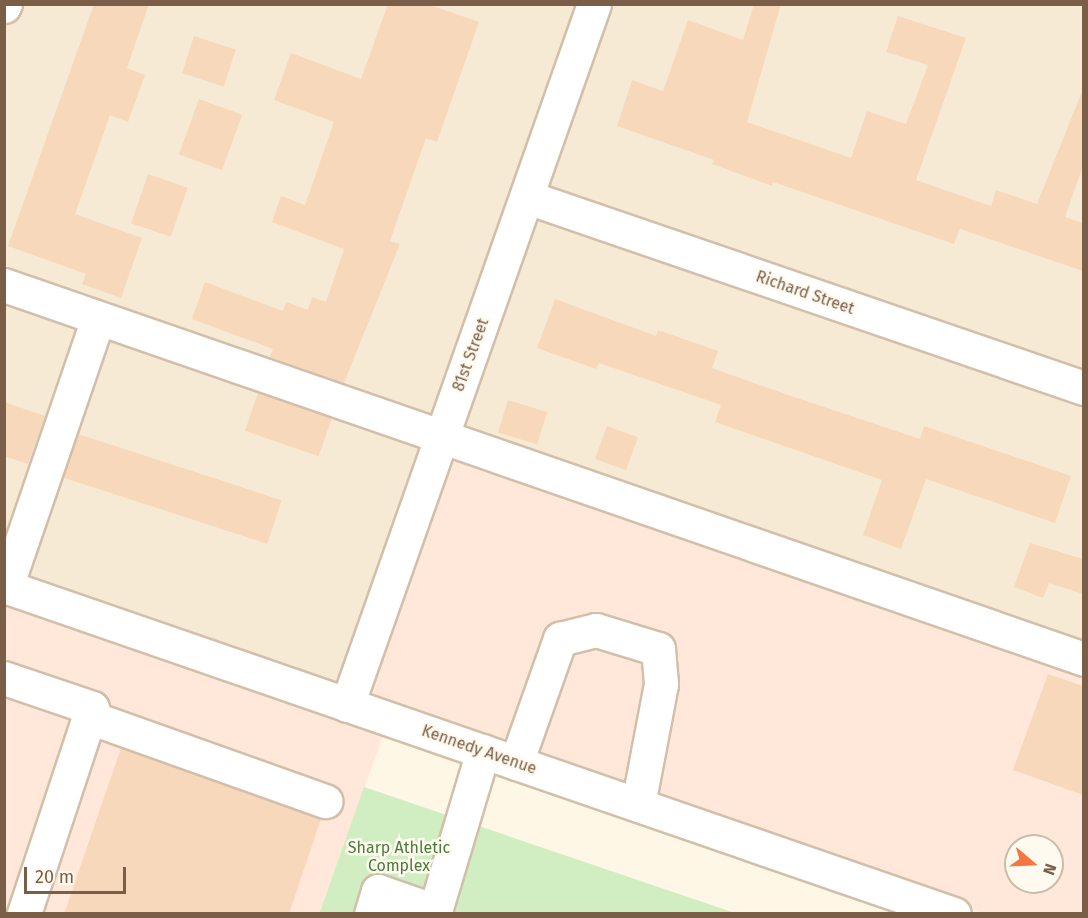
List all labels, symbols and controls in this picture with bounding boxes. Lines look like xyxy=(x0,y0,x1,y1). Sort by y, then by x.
street label: Richard Street xyxy=(753,267,857,319)
street label: 81st Street xyxy=(449,316,493,394)
street label: Kennedy Avenue xyxy=(419,721,539,779)
north arrow xyxy=(1004,834,1064,894)
park label: Sharp Athletic Complex xyxy=(348,838,450,876)
scale bar xyxy=(27,855,129,893)
text: N xyxy=(1039,861,1060,877)
text: 20 m xyxy=(35,866,74,888)

